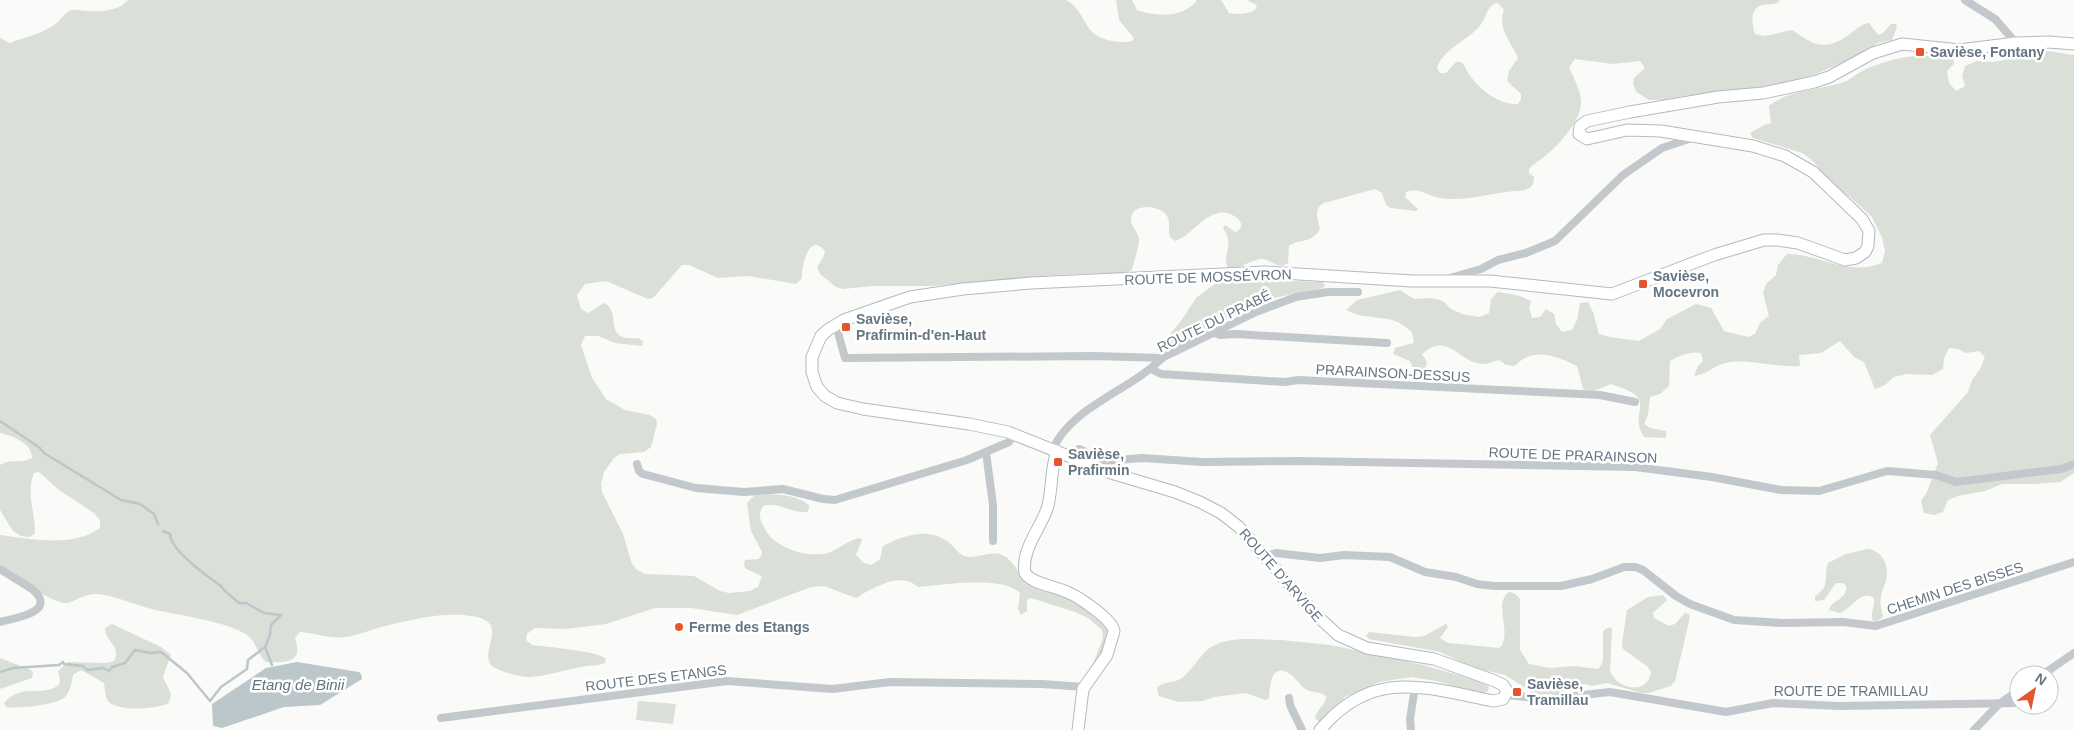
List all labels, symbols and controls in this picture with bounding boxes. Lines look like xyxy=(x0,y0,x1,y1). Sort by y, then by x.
place label: Savièse, Fontany xyxy=(1930,44,2045,60)
marker: Savièse, Fontany xyxy=(1914,46,1926,58)
street label: ROUTE DE MOSSÉVRON xyxy=(1124,266,1292,288)
place label: Savièse, Mocevron xyxy=(1653,268,1719,300)
marker: Savièse, Mocevron xyxy=(1637,278,1649,290)
street label: ROUTE DU PRABÉ xyxy=(1155,287,1273,355)
place label: Savièse, Prafirmin-d'en-Haut xyxy=(856,311,986,343)
marker: Savièse, Prafirmin-d'en-Haut xyxy=(840,321,852,333)
street label: PRARAINSON-DESSUS xyxy=(1315,361,1471,385)
street label: ROUTE DE PRARAINSON xyxy=(1488,444,1658,466)
place label: Savièse, Prafirmin xyxy=(1068,446,1129,478)
marker: Savièse, Prafirmin xyxy=(1052,456,1064,468)
street label: ROUTE D'ARVIGE xyxy=(1236,525,1326,625)
street label: CHEMIN DES BISSES xyxy=(1885,558,2025,618)
place label: Ferme des Etangs xyxy=(689,619,810,635)
marker: Ferme des Etangs xyxy=(673,621,685,633)
street label: ROUTE DES ETANGS xyxy=(585,661,727,695)
north arrow xyxy=(2009,665,2059,715)
text: N xyxy=(2032,670,2050,689)
water label: Etang de Binii xyxy=(252,676,345,693)
place label: Savièse, Tramillau xyxy=(1527,676,1588,708)
street label: ROUTE DE TRAMILLAU xyxy=(1774,683,1928,699)
marker: Savièse, Tramillau xyxy=(1511,686,1523,698)

